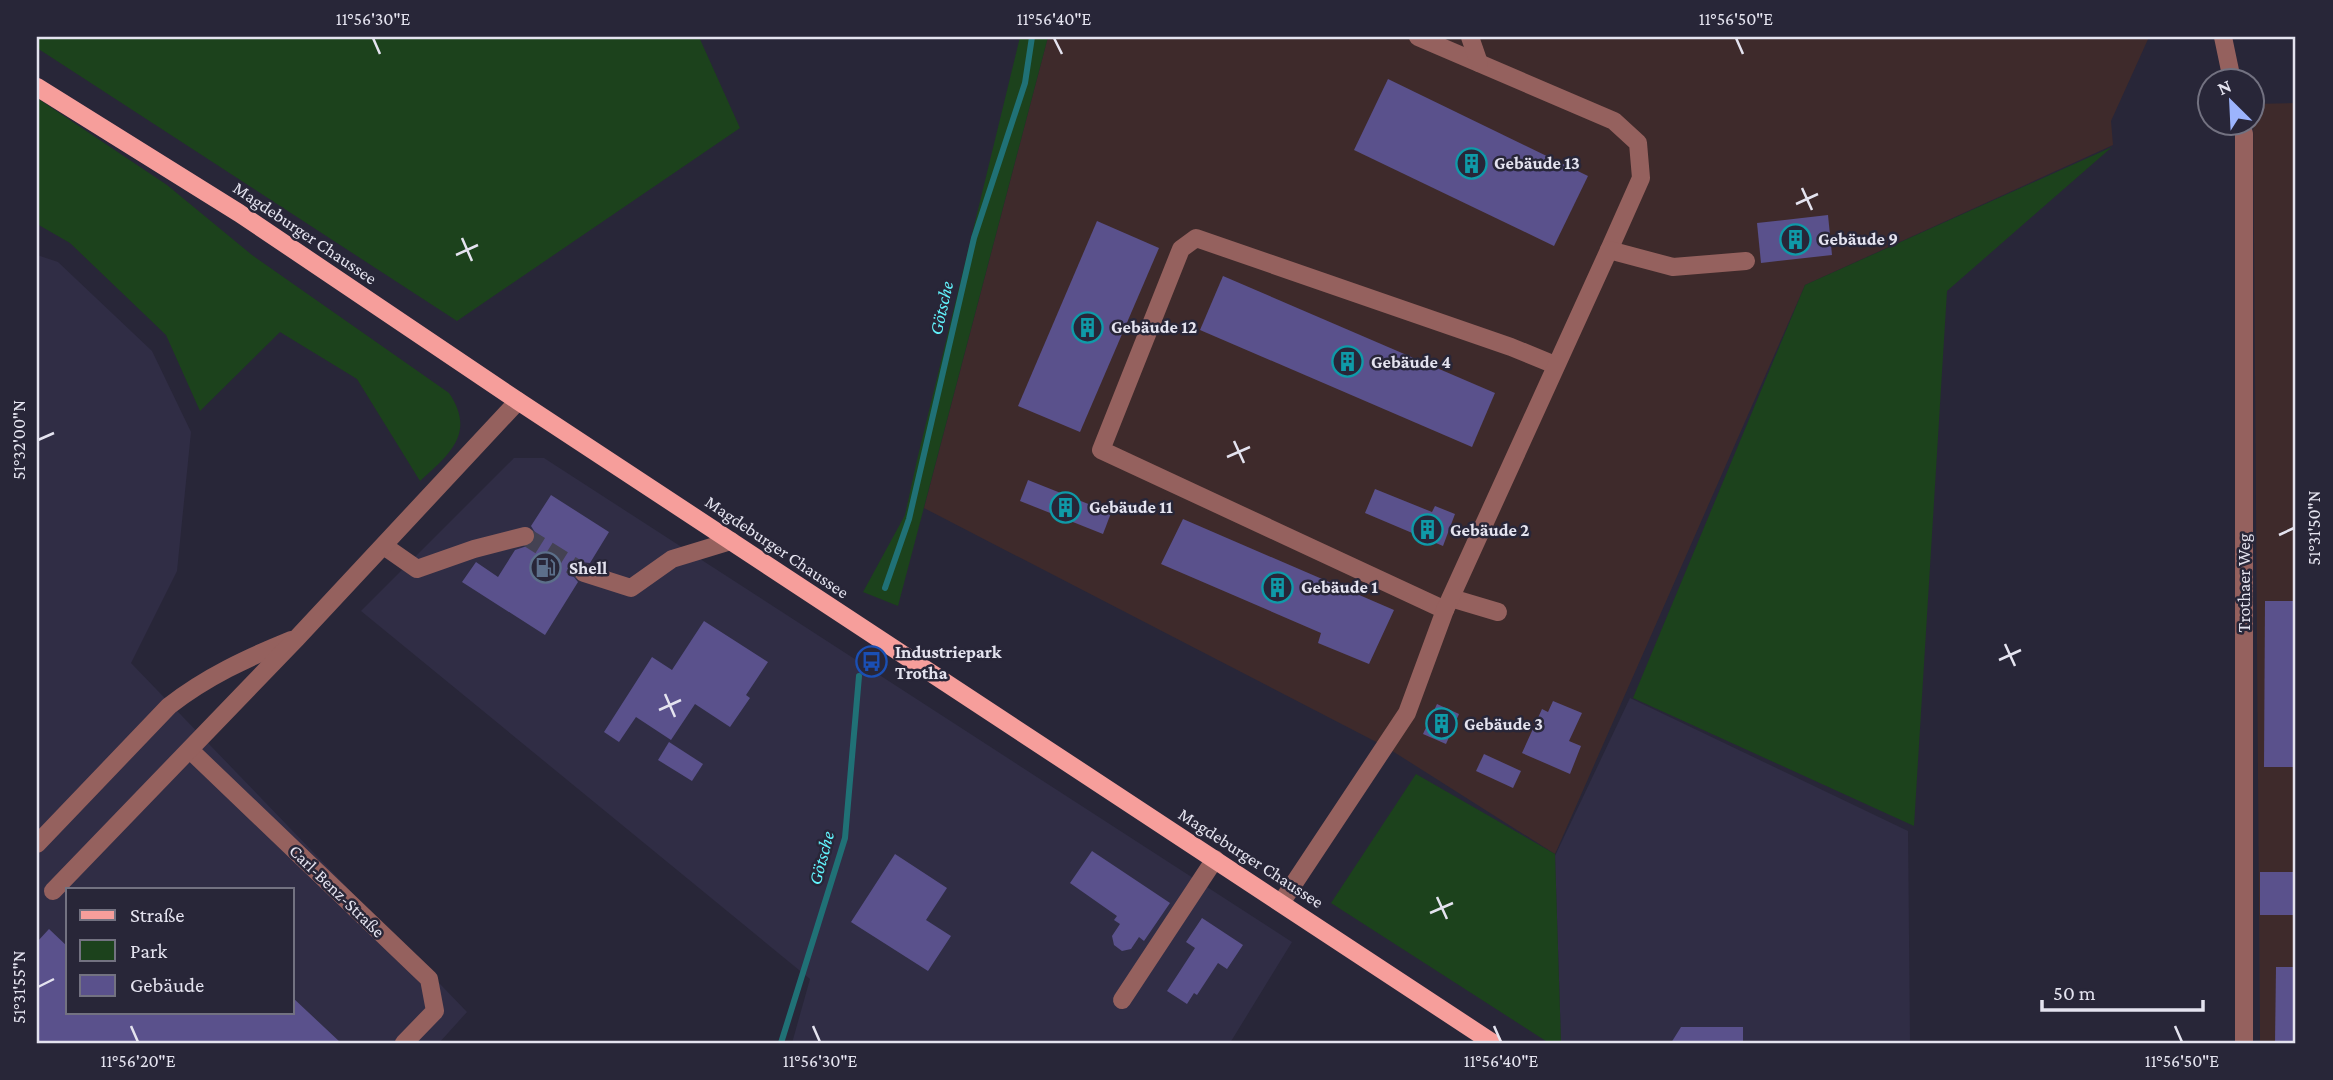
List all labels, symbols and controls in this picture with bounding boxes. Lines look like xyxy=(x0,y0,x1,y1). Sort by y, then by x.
text: 11°56'30"E xyxy=(336,9,411,29)
text: 11°56'40"E xyxy=(1017,9,1092,29)
text: 11°56'50"E xyxy=(1699,9,1773,29)
north arrow xyxy=(2196,66,2266,136)
text: N xyxy=(2214,75,2235,99)
building icon: Gebäude 13 xyxy=(1454,146,1488,180)
place label: Gebäude 13 xyxy=(1494,153,1580,173)
street label: Magdeburger Chaussee xyxy=(230,178,380,288)
building icon: Gebäude 9 xyxy=(1778,222,1812,256)
place label: Gebäude 9 xyxy=(1818,229,1898,249)
water label: Götsche xyxy=(925,279,957,337)
building icon: Gebäude 12 xyxy=(1071,310,1105,344)
place label: Gebäude 12 xyxy=(1111,317,1197,337)
building icon: Gebäude 4 xyxy=(1331,345,1365,379)
place label: Gebäude 4 xyxy=(1371,352,1451,372)
text: 51°32'00"N xyxy=(9,400,29,480)
building icon: Gebäude 11 xyxy=(1049,490,1083,524)
text: 51°31'50"N xyxy=(2304,490,2324,566)
street label: Magdeburger Chaussee xyxy=(702,492,852,602)
place label: Gebäude 11 xyxy=(1089,497,1173,517)
building icon: Gebäude 2 xyxy=(1410,513,1444,547)
place label: Gebäude 2 xyxy=(1450,520,1530,540)
street label: Trothaer Weg xyxy=(2234,533,2254,632)
fuel station icon: Shell xyxy=(529,551,563,585)
place label: Shell xyxy=(569,558,607,578)
building icon: Gebäude 1 xyxy=(1261,570,1295,604)
place label: Gebäude 1 xyxy=(1301,577,1378,597)
place label: Industriepark Trotha xyxy=(895,642,1002,683)
bus stop icon: Industriepark Trotha xyxy=(855,645,889,679)
building icon: Gebäude 3 xyxy=(1424,707,1458,741)
place label: Gebäude 3 xyxy=(1464,714,1543,734)
street label: Magdeburger Chaussee xyxy=(1175,804,1327,912)
water label: Götsche xyxy=(804,829,838,887)
street label: Carl-Benz-Straße xyxy=(285,840,389,942)
legend xyxy=(66,888,294,1014)
text: Straße xyxy=(130,903,184,927)
text: Park xyxy=(130,939,167,963)
text: 51°31'55"N xyxy=(9,950,29,1024)
scale bar xyxy=(2042,968,2204,1012)
text: Gebäude xyxy=(130,973,204,997)
text: 50 m xyxy=(2053,981,2096,1005)
text: 11°56'20"E xyxy=(101,1051,176,1071)
text: 11°56'30"E xyxy=(783,1051,858,1071)
text: 11°56'40"E xyxy=(1464,1051,1539,1071)
text: 11°56'50"E xyxy=(2145,1051,2219,1071)

